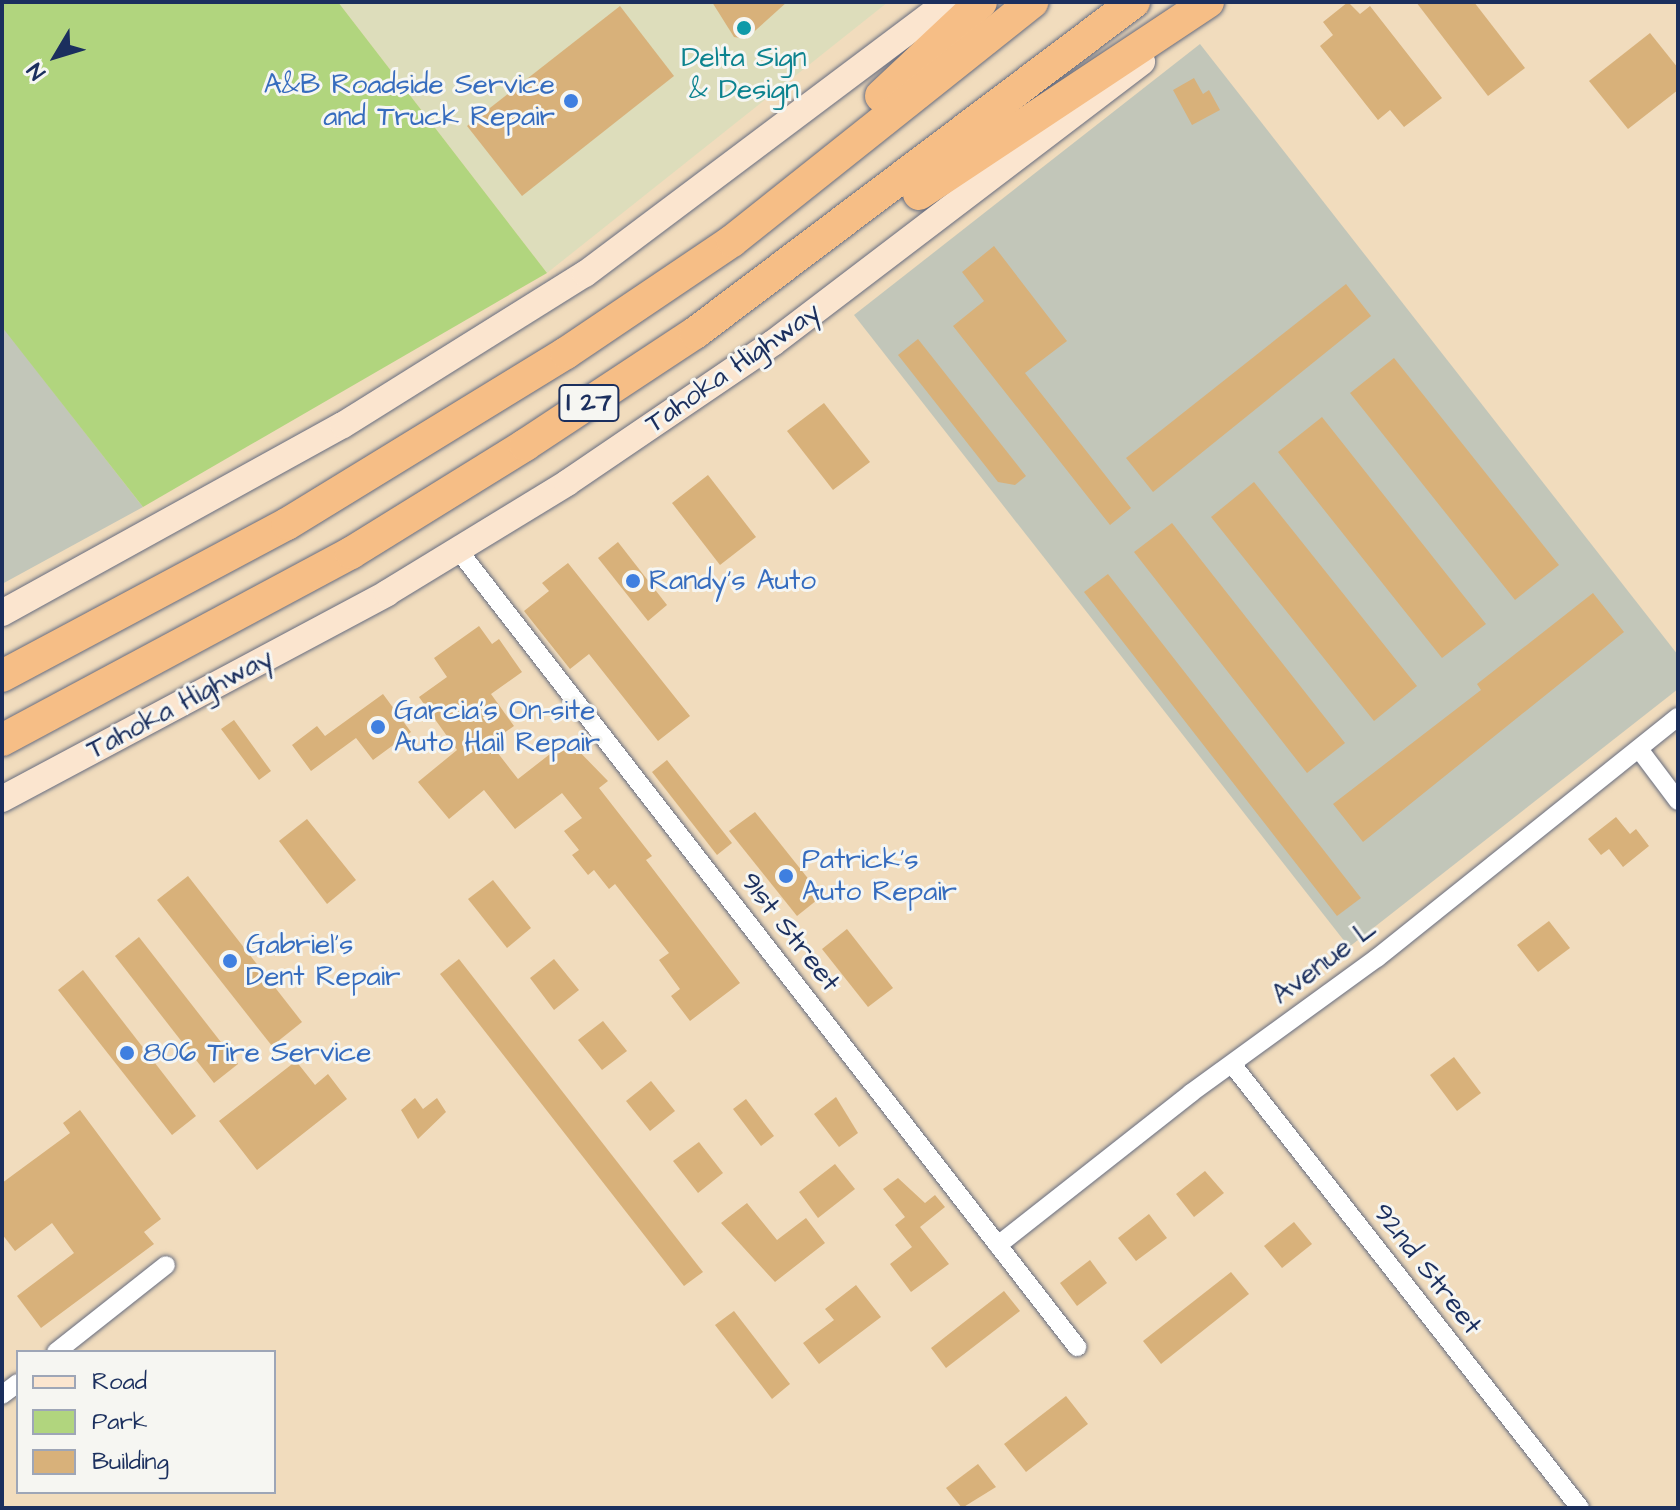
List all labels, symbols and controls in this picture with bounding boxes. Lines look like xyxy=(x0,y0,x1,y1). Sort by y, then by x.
north arrow xyxy=(16,16,96,96)
marker: Delta Sign & Design xyxy=(735,19,753,37)
place label: Delta Sign & Design xyxy=(681,41,807,107)
text: N xyxy=(20,56,53,86)
place label: A&B Roadside Service and Truck Repair xyxy=(264,68,555,134)
marker: A&B Roadside Service and Truck Repair xyxy=(562,92,580,110)
street label: Tahoka Highway xyxy=(639,295,827,441)
road number: I 27 xyxy=(557,381,621,425)
place label: Randy's Auto xyxy=(649,564,816,598)
marker: Randy's Auto xyxy=(624,572,642,590)
street label: Tahoka Highway xyxy=(81,641,279,767)
place label: Garcia’s On-site Auto Hail Repair xyxy=(394,694,600,760)
marker: Garcia’s On-site Auto Hail Repair xyxy=(369,718,387,736)
place label: Patrick's Auto Repair xyxy=(802,843,957,909)
street label: 91st Street xyxy=(733,866,847,998)
marker: Patrick's Auto Repair xyxy=(777,867,795,885)
street label: Avenue L xyxy=(1265,912,1383,1012)
place label: Gabriel's Dent Repair xyxy=(246,928,400,994)
marker: Gabriel's Dent Repair xyxy=(221,952,239,970)
place label: 806 Tire Service xyxy=(143,1036,371,1070)
marker: 806 Tire Service xyxy=(118,1044,136,1062)
street label: 92nd Street xyxy=(1365,1196,1489,1342)
legend xyxy=(16,1350,276,1494)
text: Road xyxy=(92,1365,147,1399)
text: Park xyxy=(92,1405,148,1439)
text: Building xyxy=(92,1445,169,1479)

